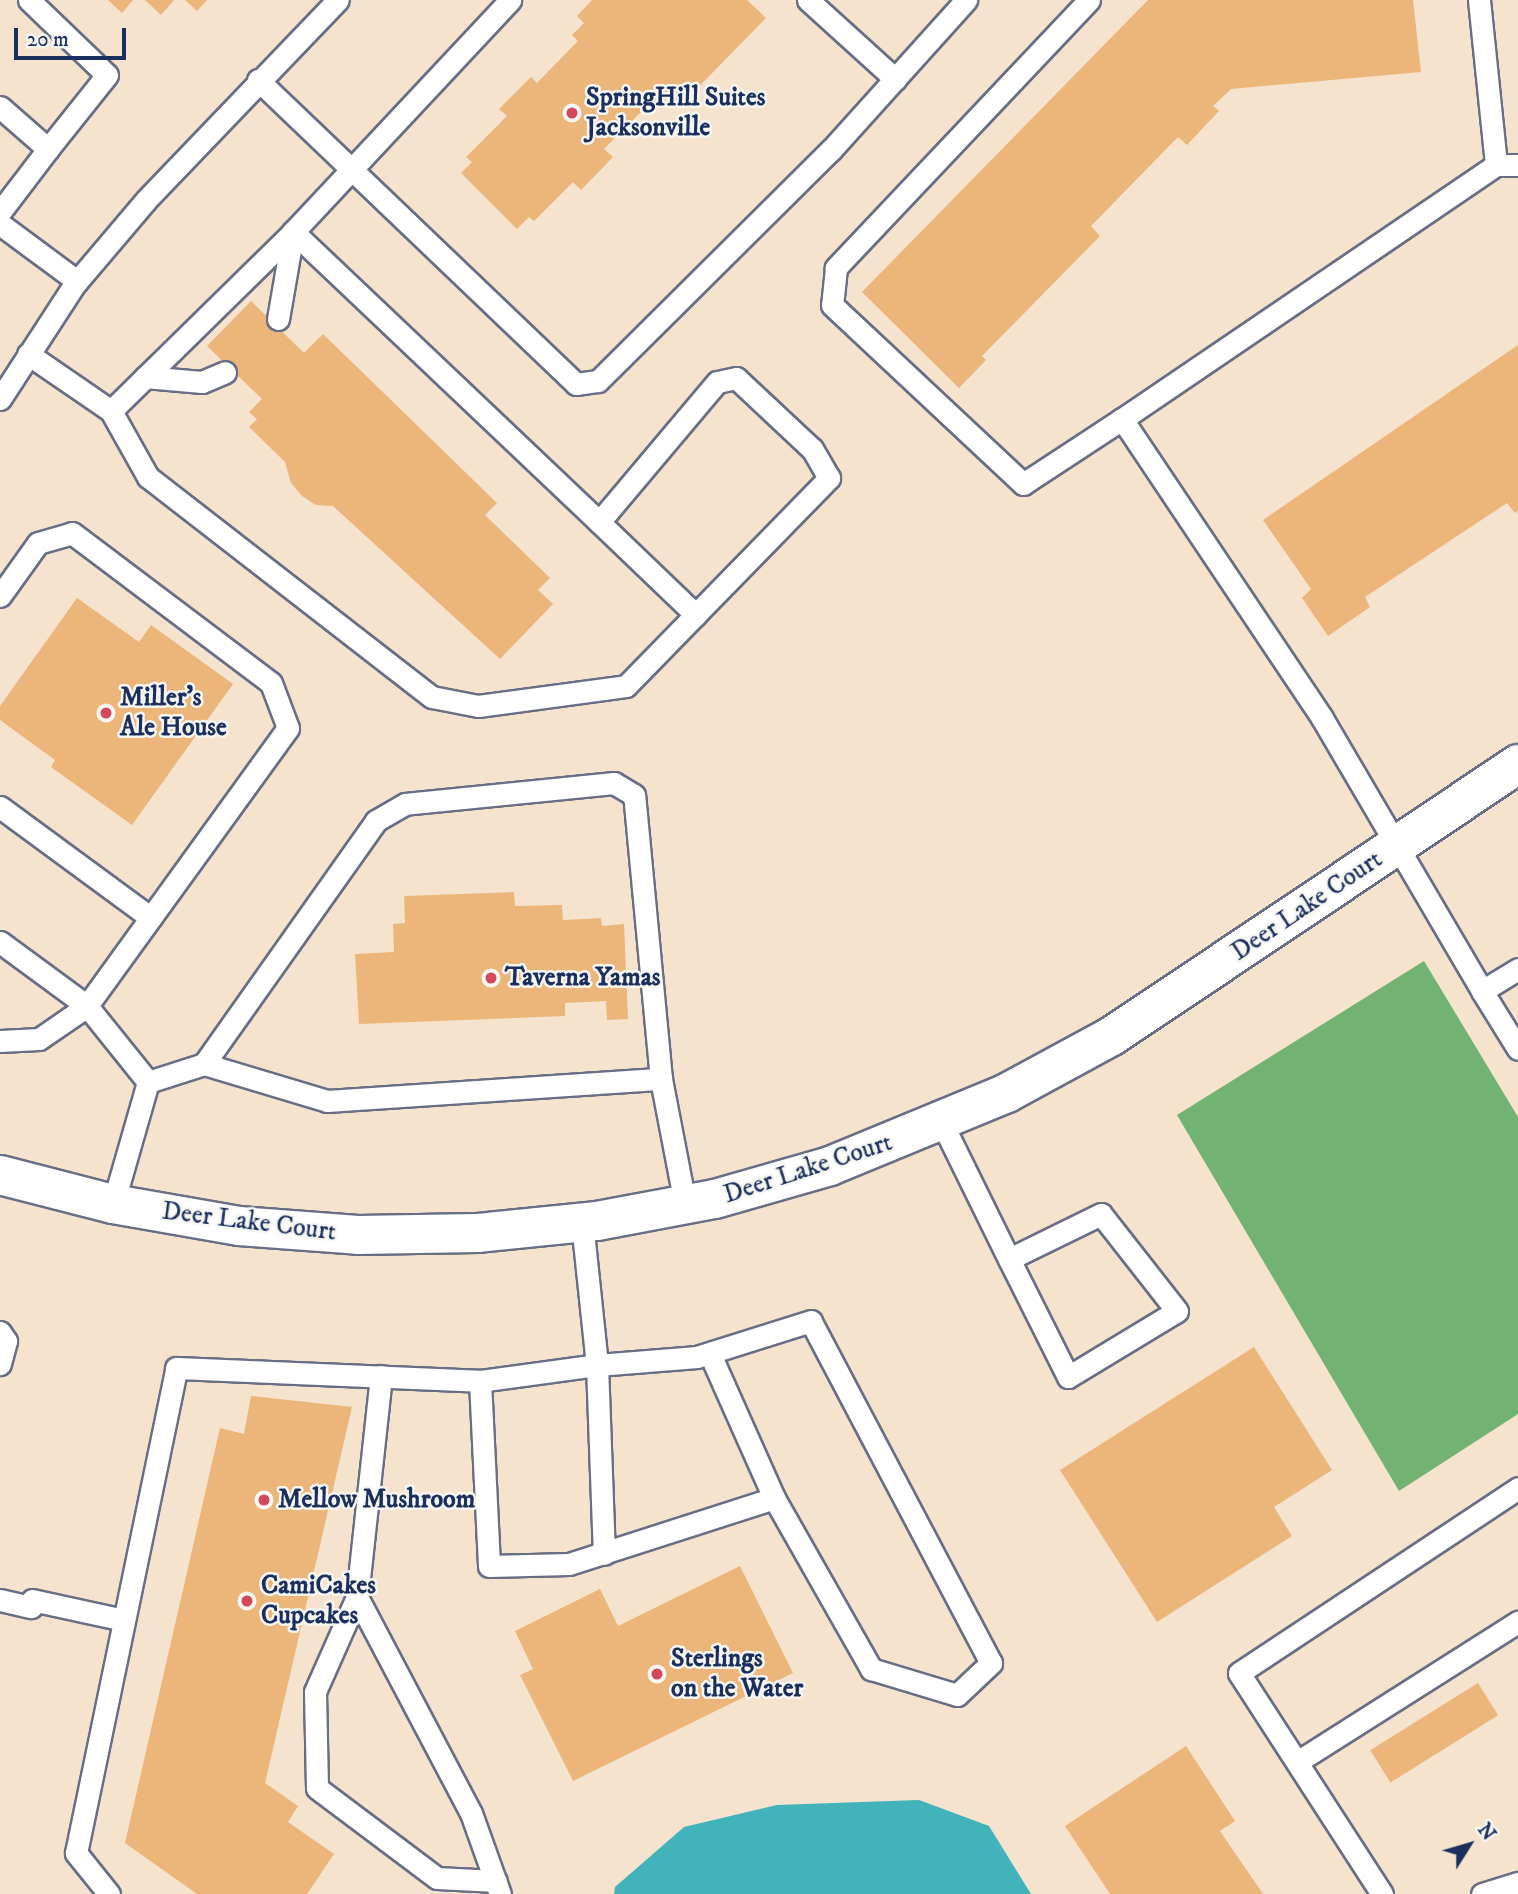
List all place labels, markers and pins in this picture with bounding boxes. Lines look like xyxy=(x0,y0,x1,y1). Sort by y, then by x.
place label: SpringHill Suites Jacksonville xyxy=(586,82,765,144)
marker: SpringHill Suites Jacksonville xyxy=(564,105,580,121)
place label: Miller's Ale House xyxy=(120,682,227,744)
marker: Miller's Ale House xyxy=(98,705,114,721)
place label: Taverna Yamas xyxy=(505,962,660,994)
marker: Taverna Yamas xyxy=(483,970,499,986)
place label: Mellow Mushroom xyxy=(278,1484,475,1516)
marker: Mellow Mushroom xyxy=(256,1492,272,1508)
place label: CamiCakes Cupcakes xyxy=(261,1570,376,1632)
marker: CamiCakes Cupcakes xyxy=(239,1593,255,1609)
place label: Sterlings on the Water xyxy=(671,1643,803,1704)
marker: Sterlings on the Water xyxy=(649,1666,665,1682)

